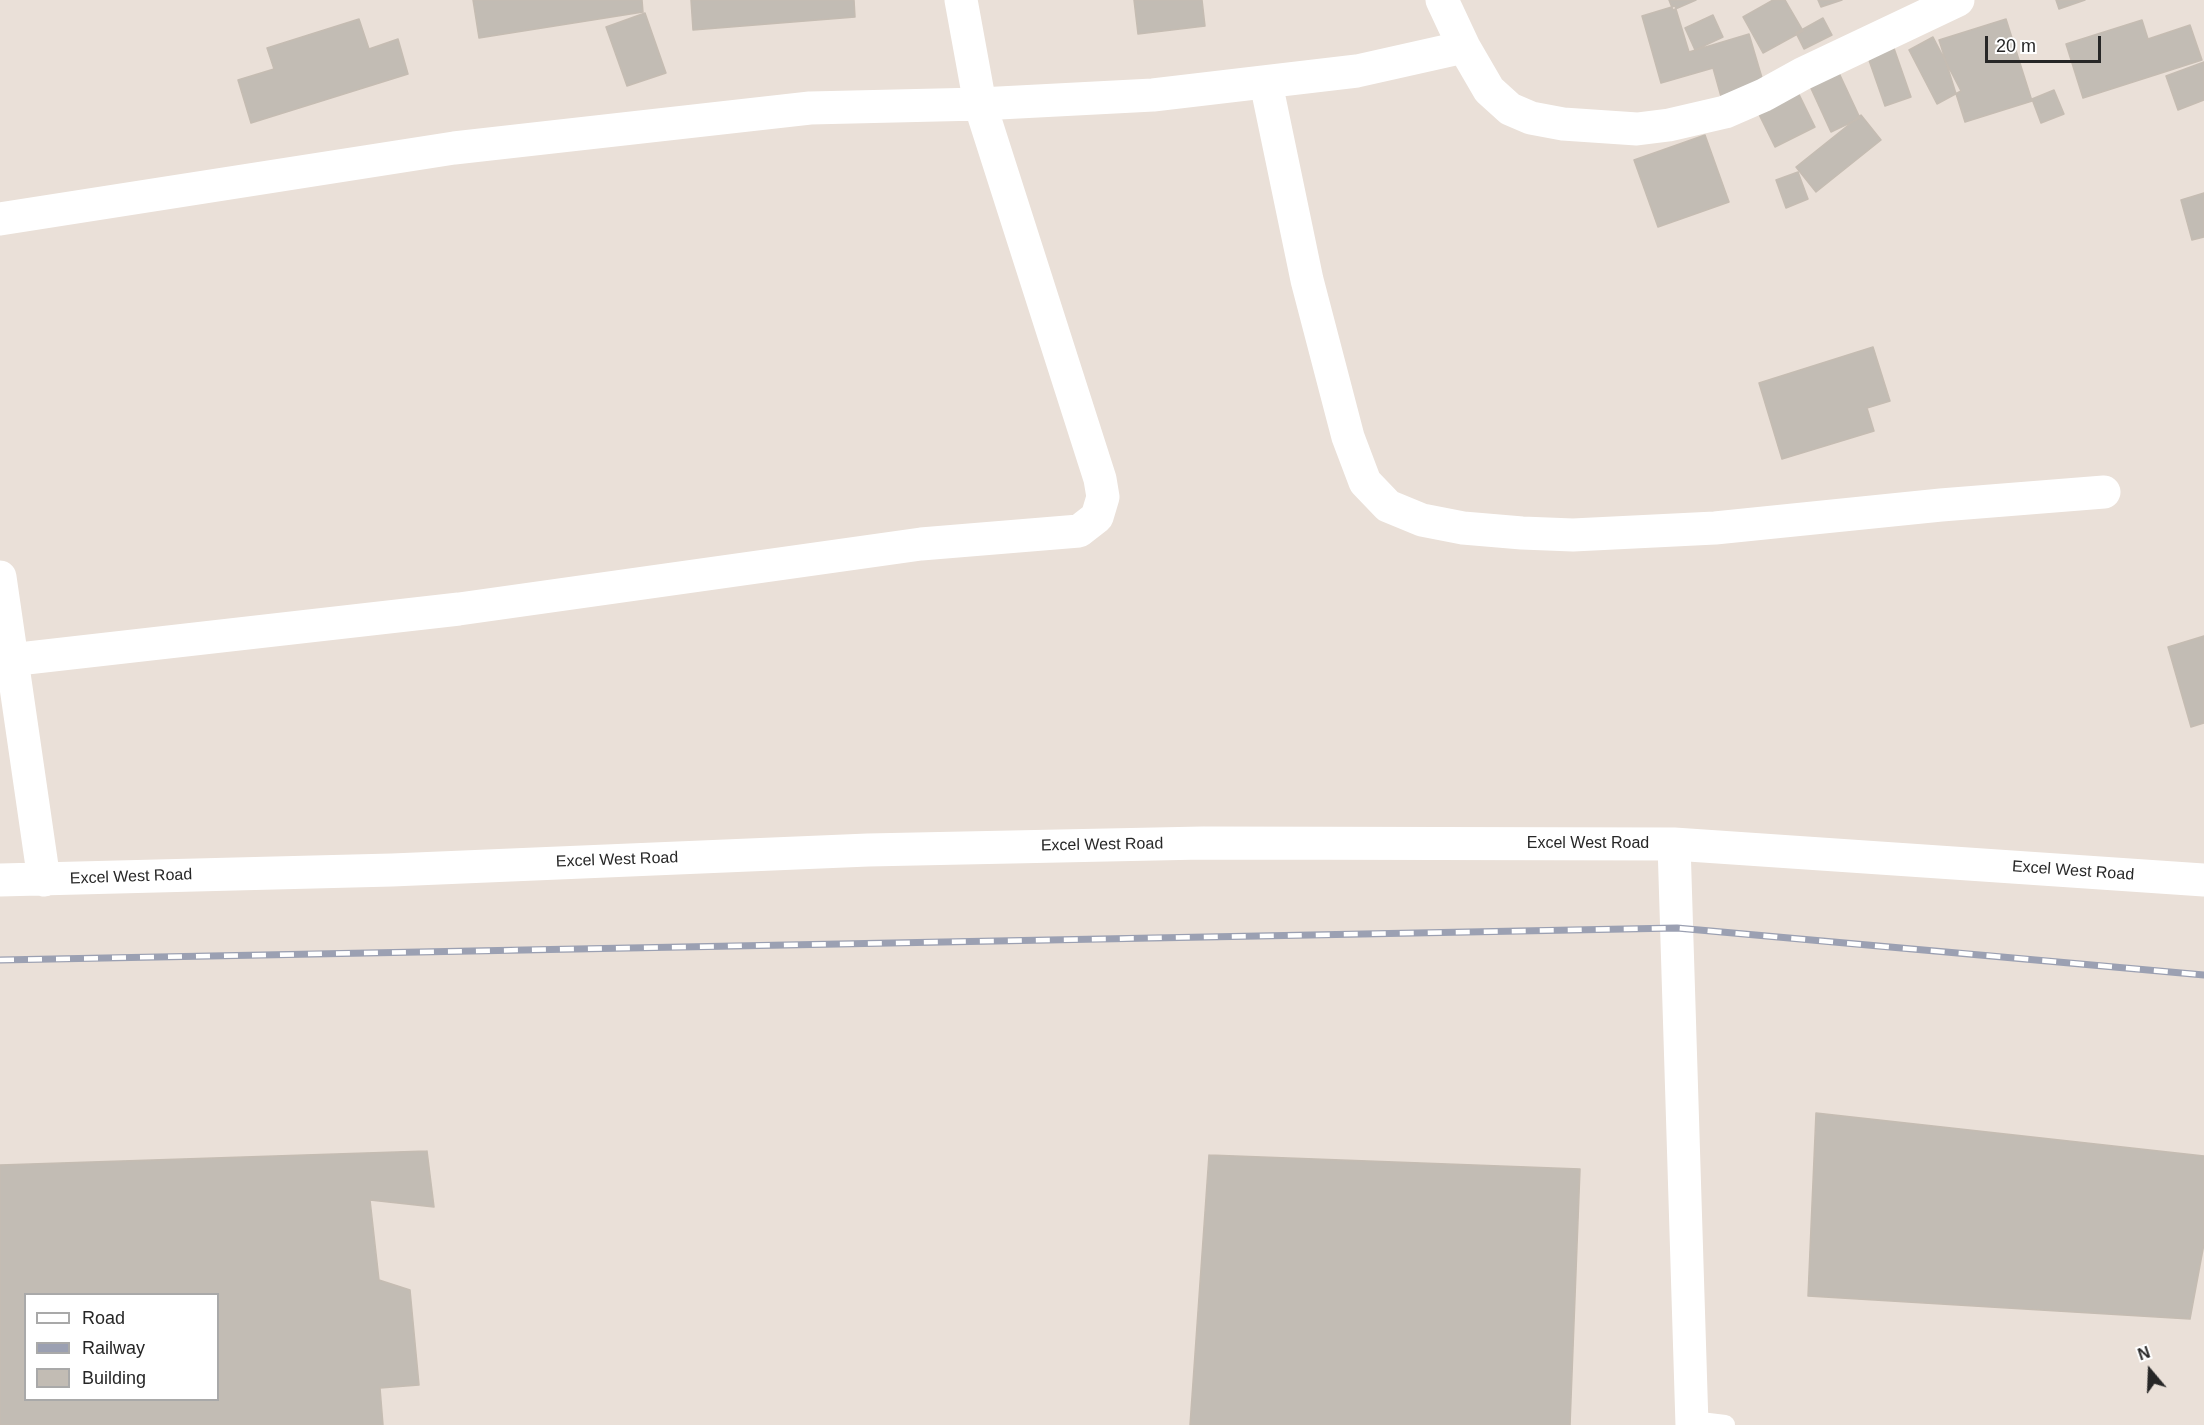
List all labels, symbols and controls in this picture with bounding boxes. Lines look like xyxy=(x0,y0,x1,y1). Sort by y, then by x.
scale bar xyxy=(1988,24,2104,62)
text: 20 m xyxy=(1996,36,2036,56)
street label: Excel West Road xyxy=(1041,834,1163,856)
street label: Excel West Road xyxy=(1527,834,1649,854)
street label: Excel West Road xyxy=(555,848,679,872)
street label: Excel West Road xyxy=(2011,857,2135,885)
street label: Excel West Road xyxy=(69,865,193,889)
legend xyxy=(24,1293,219,1401)
text: Road xyxy=(82,1308,125,1328)
text: Railway xyxy=(82,1338,145,1358)
north arrow xyxy=(2120,1341,2180,1401)
text: N xyxy=(2136,1344,2152,1363)
text: Building xyxy=(82,1368,146,1388)

